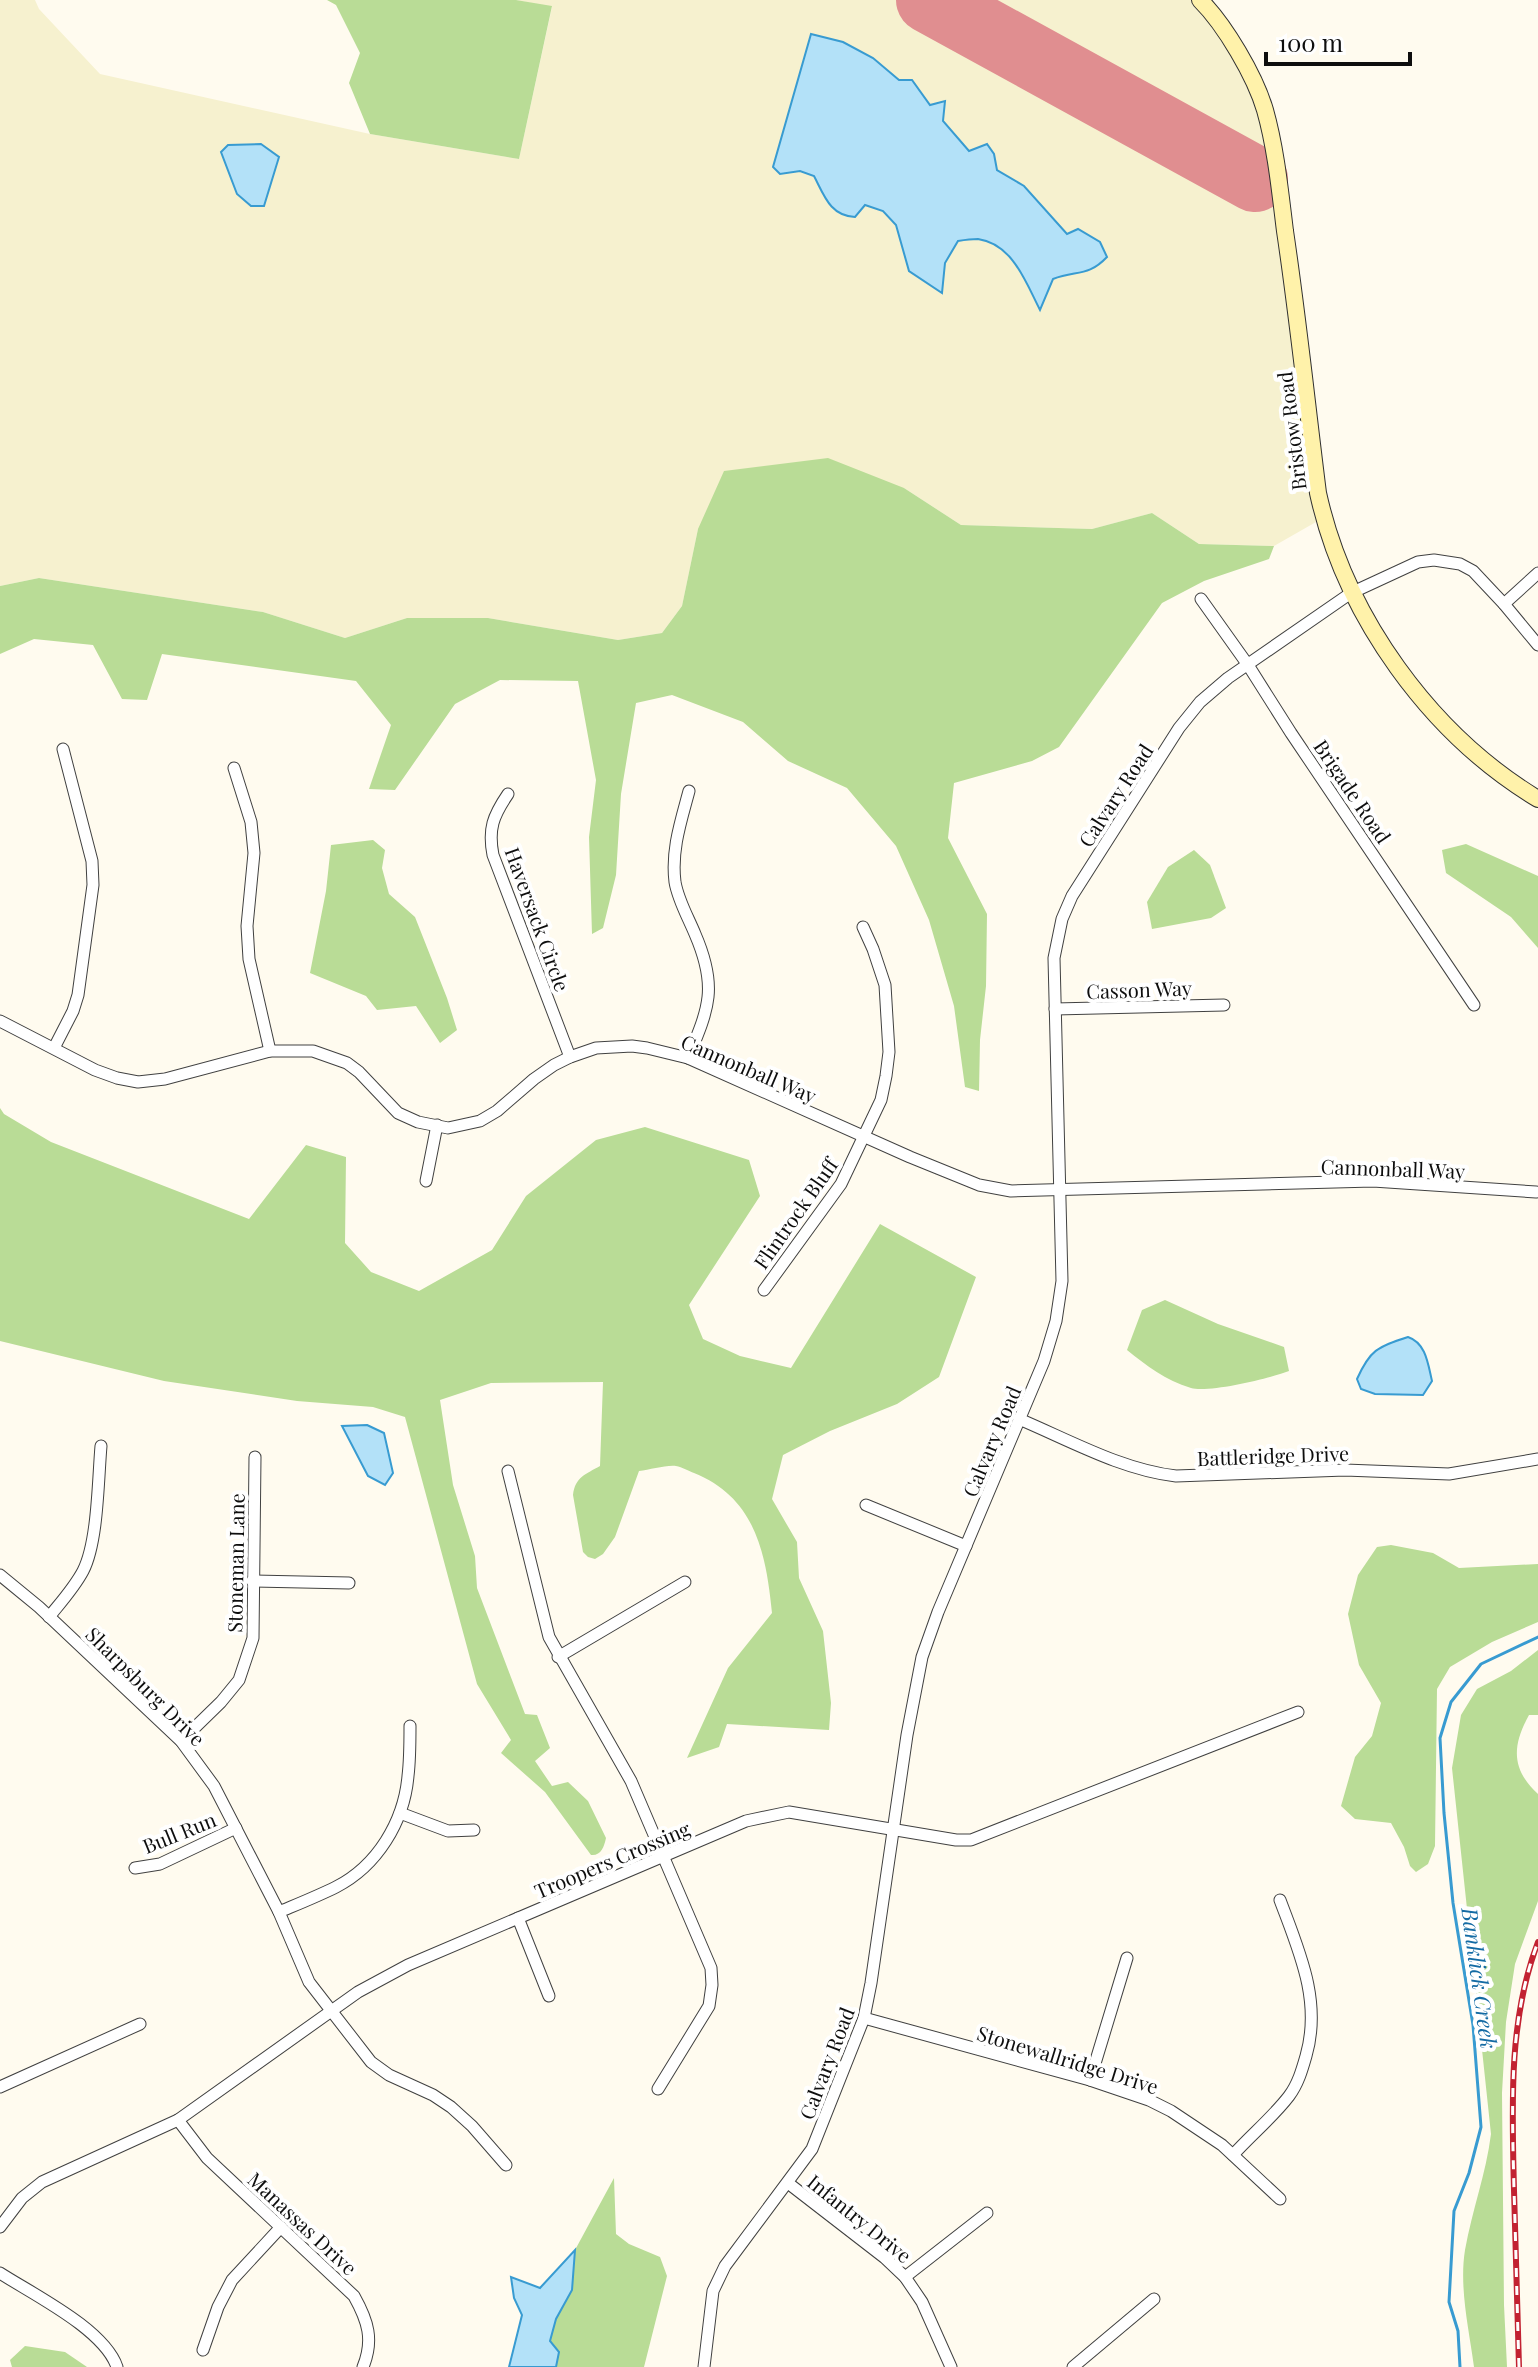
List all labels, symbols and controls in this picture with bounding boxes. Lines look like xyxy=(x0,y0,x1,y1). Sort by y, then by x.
scale bar xyxy=(1266,16,1410,66)
text: 100 m xyxy=(1278,26,1343,58)
street label: Bristow Road xyxy=(1270,370,1312,492)
street label: Brigade Road xyxy=(1308,734,1398,848)
street label: Calvary Road xyxy=(1072,738,1159,852)
street label: Haversack Circle xyxy=(499,843,577,995)
street label: Casson Way xyxy=(1086,974,1192,1004)
street label: Cannonball Way xyxy=(677,1027,821,1109)
street label: Flintrock Bluff xyxy=(747,1151,844,1274)
street label: Cannonball Way xyxy=(1320,1152,1466,1184)
street label: Calvary Road xyxy=(956,1381,1027,1501)
street label: Battleridge Drive xyxy=(1196,1439,1350,1471)
street label: Stoneman Lane xyxy=(220,1493,250,1633)
street label: Sharpsburg Drive xyxy=(81,1621,211,1751)
street label: Bull Run xyxy=(138,1805,220,1859)
street label: Troopers Crossing xyxy=(530,1814,694,1904)
water label: Banklick Creek xyxy=(1455,1904,1505,2051)
street label: Calvary Road xyxy=(792,2003,860,2123)
street label: Stonewallridge Drive xyxy=(974,2019,1162,2099)
street label: Manassas Drive xyxy=(243,2165,363,2281)
street label: Infantry Drive xyxy=(802,2168,918,2268)

